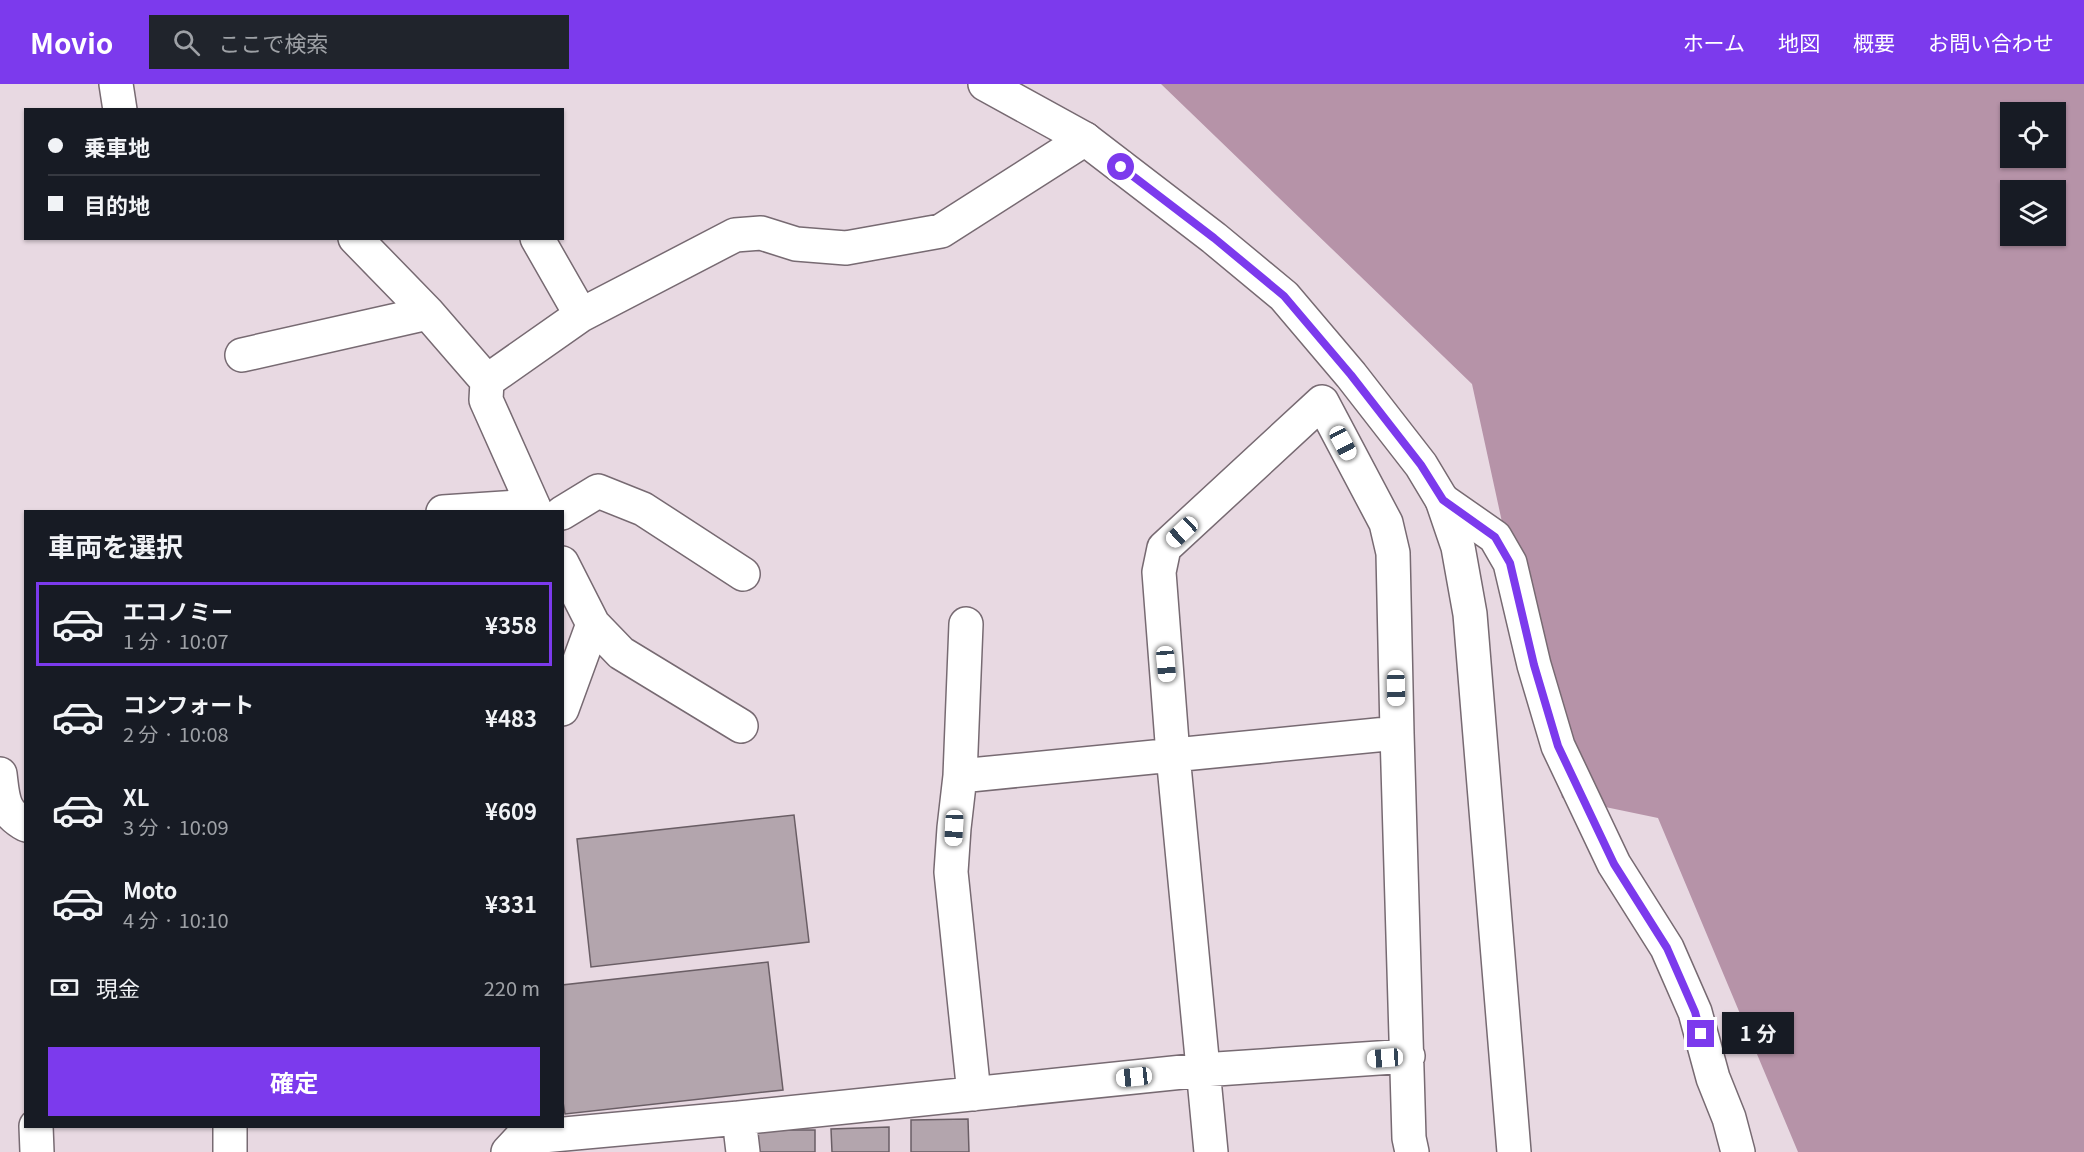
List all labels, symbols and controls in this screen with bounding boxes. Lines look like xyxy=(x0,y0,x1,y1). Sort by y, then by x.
search box xyxy=(149,15,569,69)
text: Movio xyxy=(30,22,113,62)
icon: search xyxy=(170,26,203,59)
text: ここで検索 xyxy=(218,26,328,58)
text: ホーム xyxy=(1683,27,1745,57)
text: 地図 xyxy=(1778,27,1820,57)
text: 概要 xyxy=(1853,27,1895,57)
text: お問い合わせ xyxy=(1928,27,2054,57)
map controls xyxy=(2000,102,2066,246)
button: locate xyxy=(2000,102,2066,168)
text: 乗車地 xyxy=(84,130,150,162)
route start xyxy=(1107,153,1134,180)
button: layers xyxy=(2000,180,2066,246)
text: 目的地 xyxy=(84,188,150,220)
car xyxy=(1327,423,1359,463)
car xyxy=(1163,513,1201,551)
text: 車両を選択 xyxy=(48,526,183,565)
text: エコノミー xyxy=(123,594,233,626)
icon: car xyxy=(51,597,105,651)
text: ¥358 xyxy=(485,608,537,640)
text: 1 分 · 10:07 xyxy=(123,626,229,655)
car xyxy=(1155,645,1177,683)
car xyxy=(1387,670,1405,706)
text: コンフォート xyxy=(123,687,254,719)
icon: car xyxy=(51,690,105,744)
text: ¥483 xyxy=(485,701,537,733)
text: 2 分 · 10:08 xyxy=(123,719,229,748)
text: XL xyxy=(123,780,150,812)
icon: car xyxy=(51,783,105,837)
text: ¥609 xyxy=(485,794,537,826)
car xyxy=(944,810,964,846)
text: 3 分 · 10:09 xyxy=(123,812,229,841)
text: Moto xyxy=(123,873,177,905)
icon: car xyxy=(51,876,105,930)
text: ¥331 xyxy=(485,887,537,919)
text: 4 分 · 10:10 xyxy=(123,905,229,934)
icon: cash xyxy=(48,971,81,1004)
text: 現金 xyxy=(96,971,140,1003)
text: 220 m xyxy=(484,973,540,1002)
callout: 1 分 xyxy=(1722,1013,1794,1055)
text: 1 分 xyxy=(1740,1018,1776,1047)
route end xyxy=(1687,1020,1714,1047)
button: 確定 xyxy=(48,1047,540,1116)
car xyxy=(1366,1048,1404,1068)
car xyxy=(1115,1066,1153,1088)

